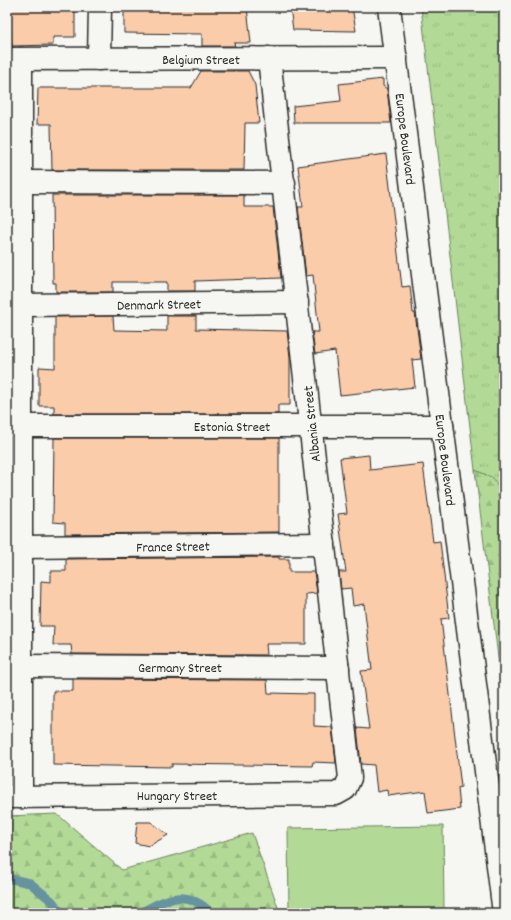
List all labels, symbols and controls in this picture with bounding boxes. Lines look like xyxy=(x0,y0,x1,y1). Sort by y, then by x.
street label: Belgium Street xyxy=(162,51,240,71)
street label: Europe Boulevard xyxy=(388,92,420,186)
street label: Denmark Street xyxy=(117,295,201,317)
street label: Albania Street xyxy=(299,385,327,463)
street label: Europe Boulevard xyxy=(428,413,460,507)
street label: Estonia Street xyxy=(194,418,270,438)
street label: France Street xyxy=(136,537,210,559)
street label: Germany Street xyxy=(138,659,222,679)
street label: Hungary Street xyxy=(137,787,217,807)

